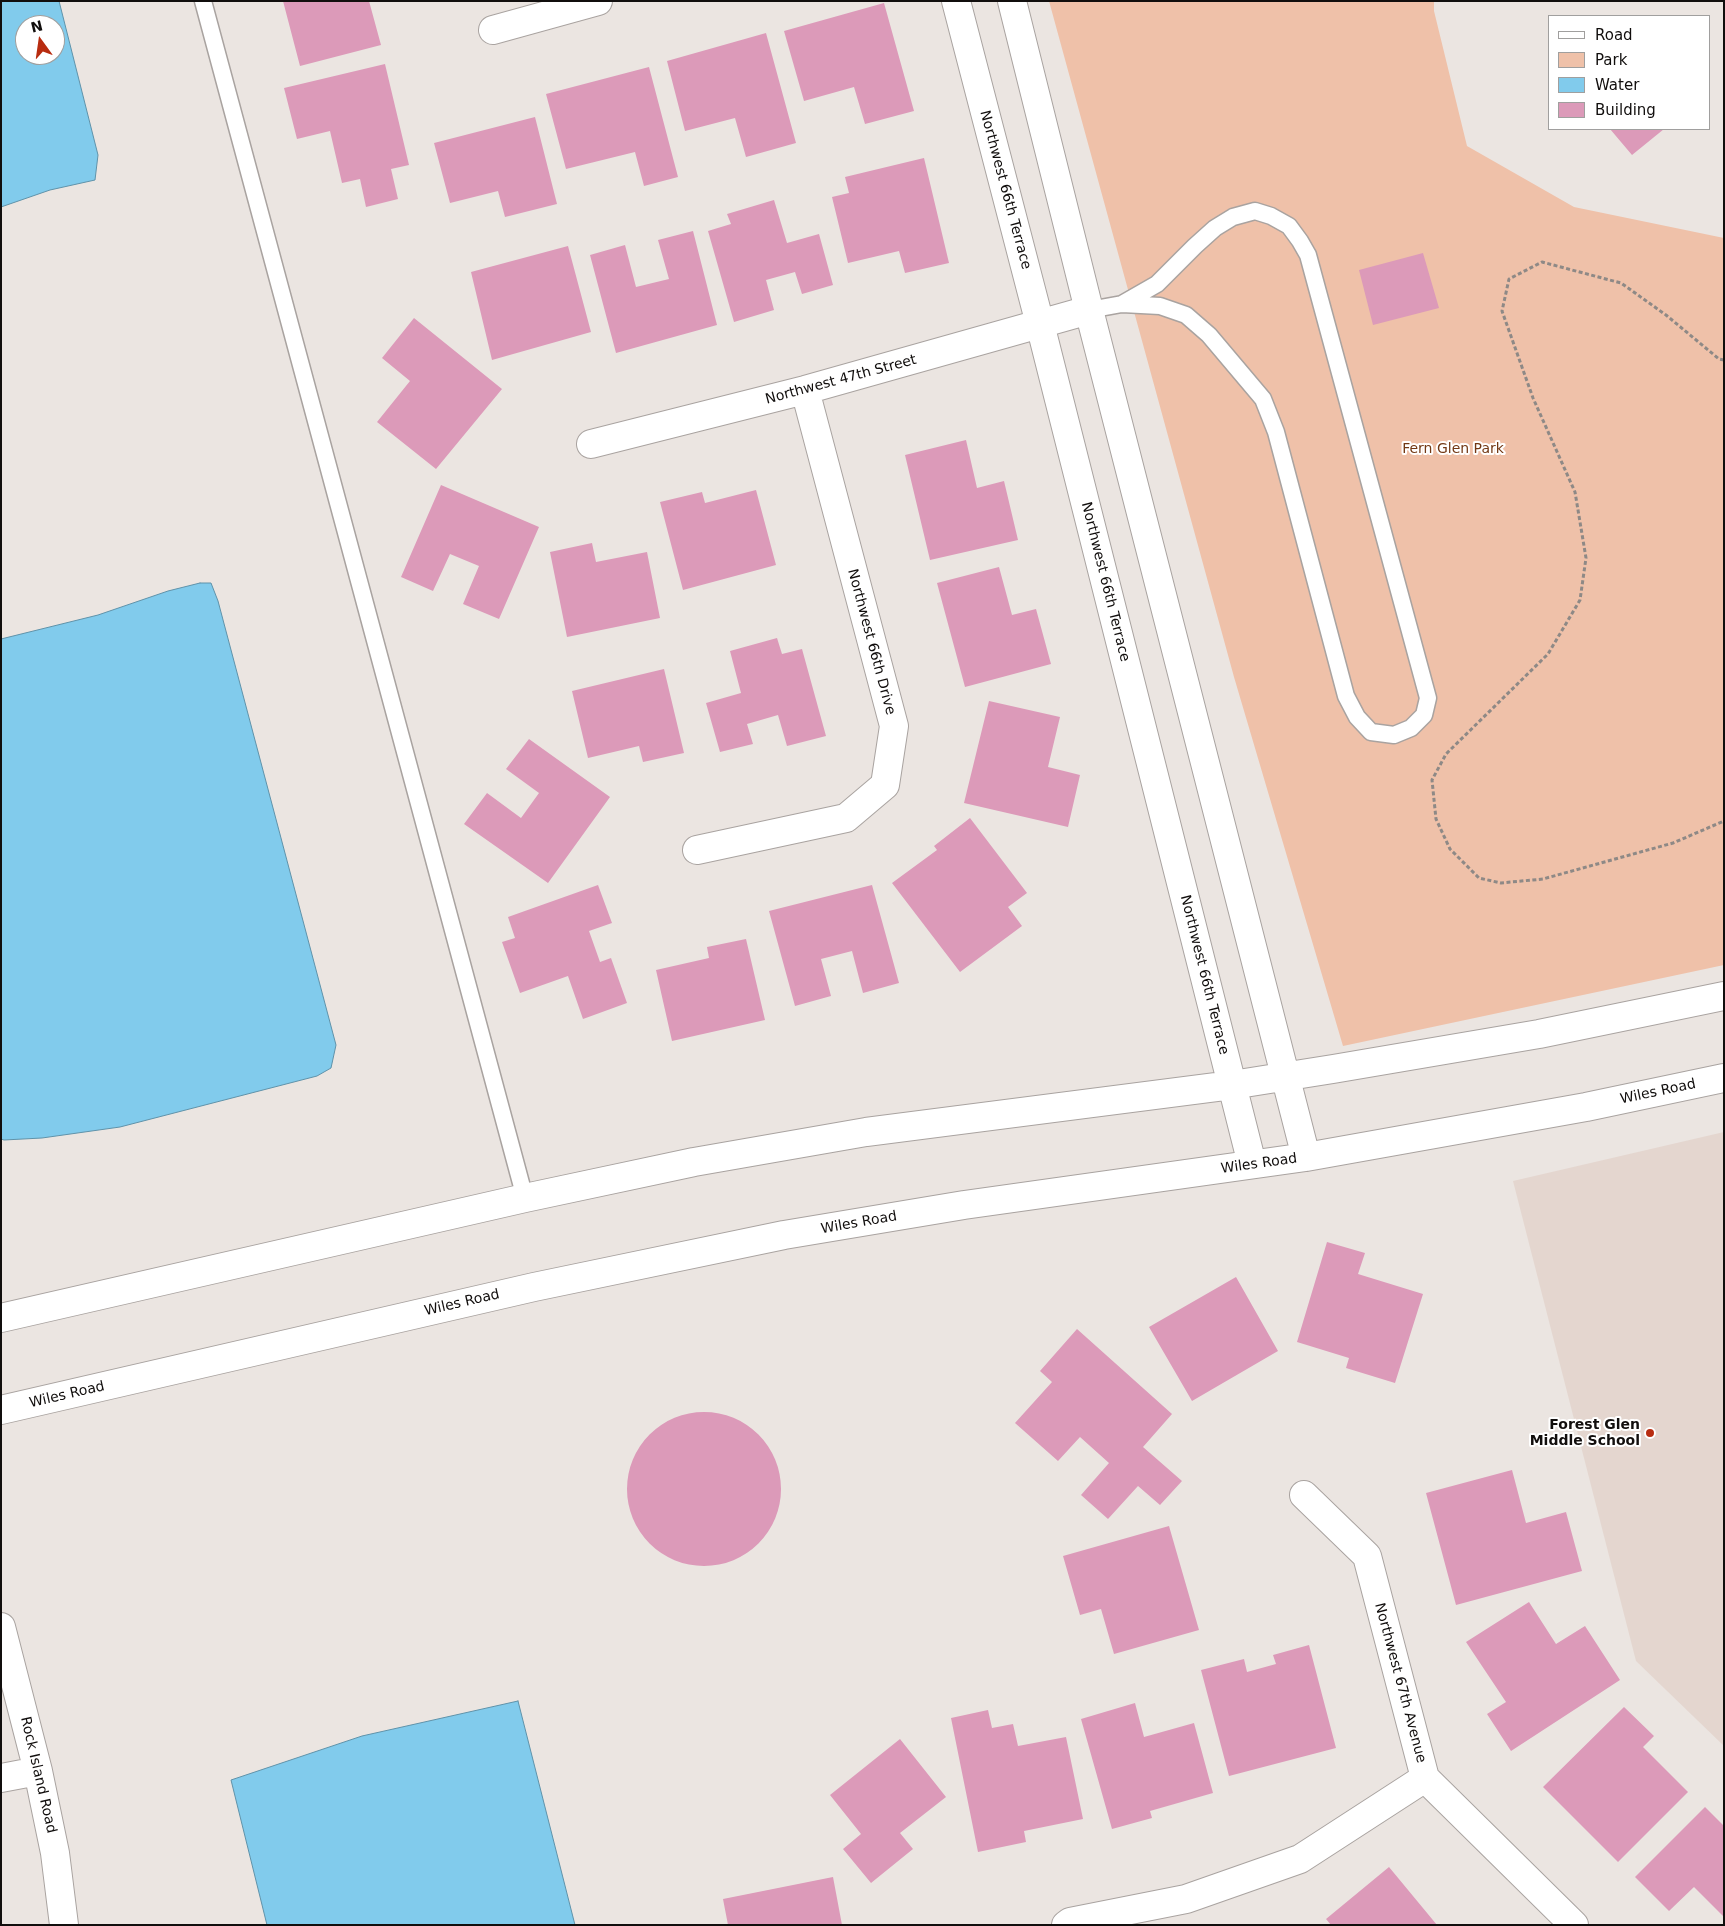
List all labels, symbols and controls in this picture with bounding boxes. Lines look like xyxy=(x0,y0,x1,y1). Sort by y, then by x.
north arrow xyxy=(15,15,65,65)
legend xyxy=(1548,15,1710,130)
text: N xyxy=(29,17,44,36)
text: Road xyxy=(1595,26,1633,44)
text: Park xyxy=(1595,51,1627,69)
text: Water xyxy=(1595,76,1639,94)
text: Building xyxy=(1595,101,1656,119)
street label: Northwest 66th Terrace xyxy=(976,109,1034,271)
street label: Northwest 47th Street xyxy=(764,352,918,408)
park label: Fern Glen Park xyxy=(1402,441,1504,457)
street label: Northwest 66th Terrace xyxy=(1077,500,1133,664)
street label: Northwest 66th Drive xyxy=(843,567,899,717)
street label: Northwest 66th Terrace xyxy=(1176,893,1232,1057)
street label: Wiles Road xyxy=(1619,1076,1697,1108)
street label: Wiles Road xyxy=(1220,1150,1298,1178)
street label: Wiles Road xyxy=(820,1208,898,1238)
street label: Wiles Road xyxy=(423,1286,501,1320)
street label: Wiles Road xyxy=(28,1378,106,1412)
place label: Forest Glen Middle School xyxy=(1530,1417,1640,1450)
marker: Forest Glen Middle School xyxy=(1644,1427,1656,1439)
street label: Northwest 67th Avenue xyxy=(1371,1601,1429,1765)
street label: Rock Island Road xyxy=(16,1715,60,1835)

